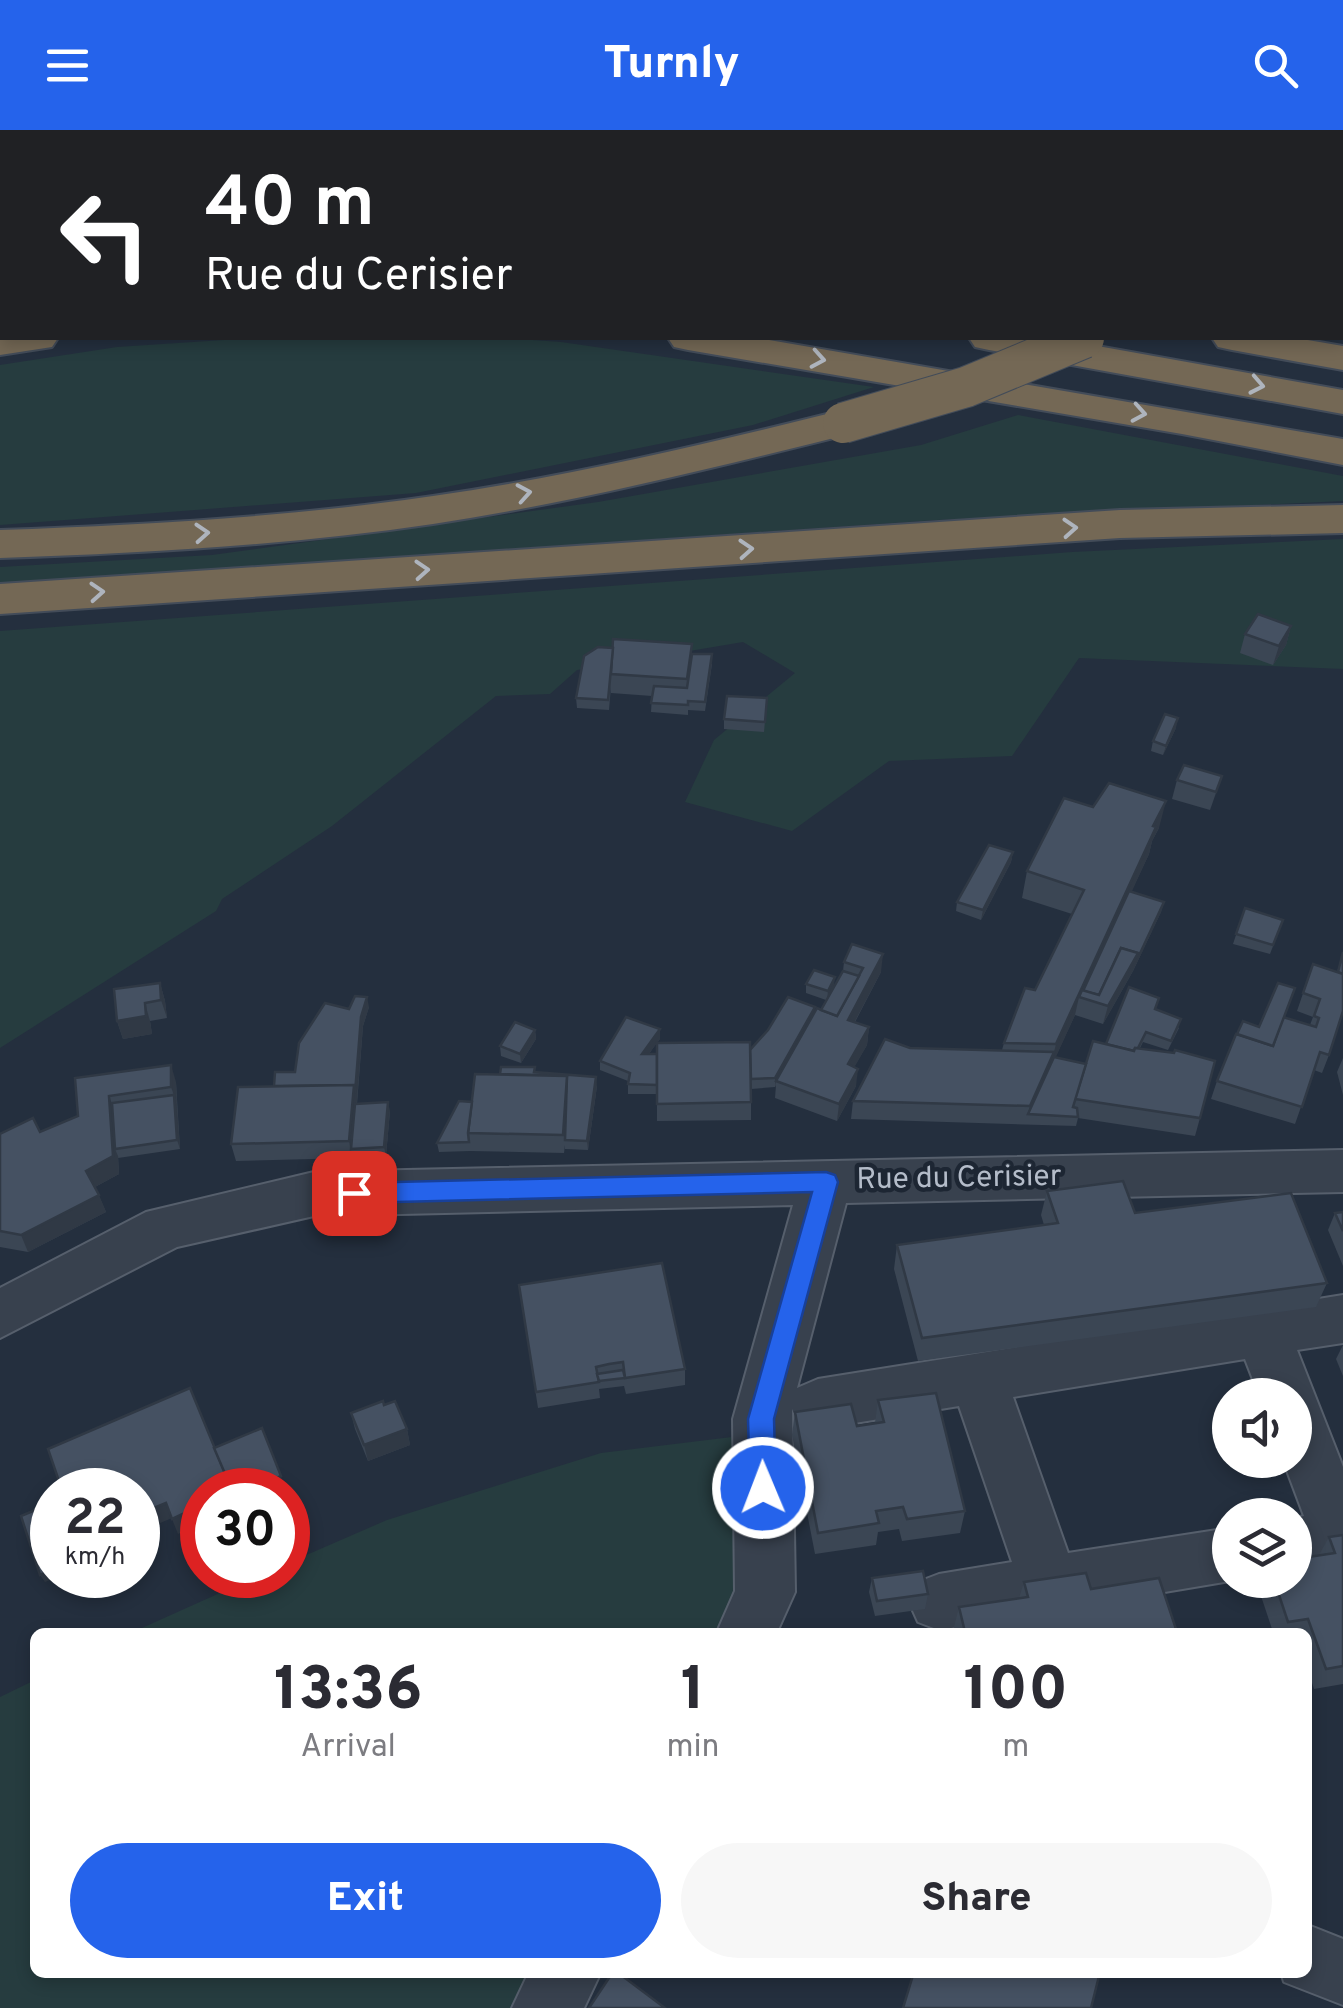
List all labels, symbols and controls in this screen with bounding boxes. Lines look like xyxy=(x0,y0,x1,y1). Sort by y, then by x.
text: Turnly xyxy=(603,37,740,94)
icon: menu xyxy=(40,38,95,93)
icon: search xyxy=(1248,38,1303,93)
text: 40 m xyxy=(205,162,375,251)
icon: left xyxy=(40,170,170,300)
text: Rue du Cerisier xyxy=(205,249,513,306)
one-way arrow xyxy=(810,348,826,369)
one-way arrow xyxy=(1248,374,1265,395)
one-way arrow xyxy=(1130,402,1147,423)
one-way arrow xyxy=(516,484,533,505)
one-way arrow xyxy=(1063,517,1079,539)
one-way arrow xyxy=(195,523,211,545)
one-way arrow xyxy=(738,538,754,560)
one-way arrow xyxy=(414,560,430,582)
one-way arrow xyxy=(90,582,106,603)
pin xyxy=(312,1151,397,1236)
street label: Rue du Cerisier xyxy=(856,1159,1062,1199)
icon: arrive xyxy=(327,1166,382,1221)
map controls xyxy=(1212,1378,1312,1598)
button: sound xyxy=(1212,1378,1312,1478)
position arrow xyxy=(711,1436,815,1540)
speed limit sign: 30 xyxy=(180,1468,310,1598)
text: 22 xyxy=(64,1489,126,1552)
button: layers xyxy=(1212,1498,1312,1598)
text: km/h xyxy=(65,1542,125,1574)
text: 13:36 xyxy=(274,1655,422,1731)
text: 1 xyxy=(681,1655,705,1731)
text: 100 xyxy=(964,1655,1068,1731)
text: Arrival xyxy=(300,1728,396,1768)
text: min xyxy=(666,1728,720,1768)
text: m xyxy=(1002,1728,1029,1768)
button: Exit xyxy=(70,1843,661,1958)
button: Share xyxy=(681,1843,1272,1958)

